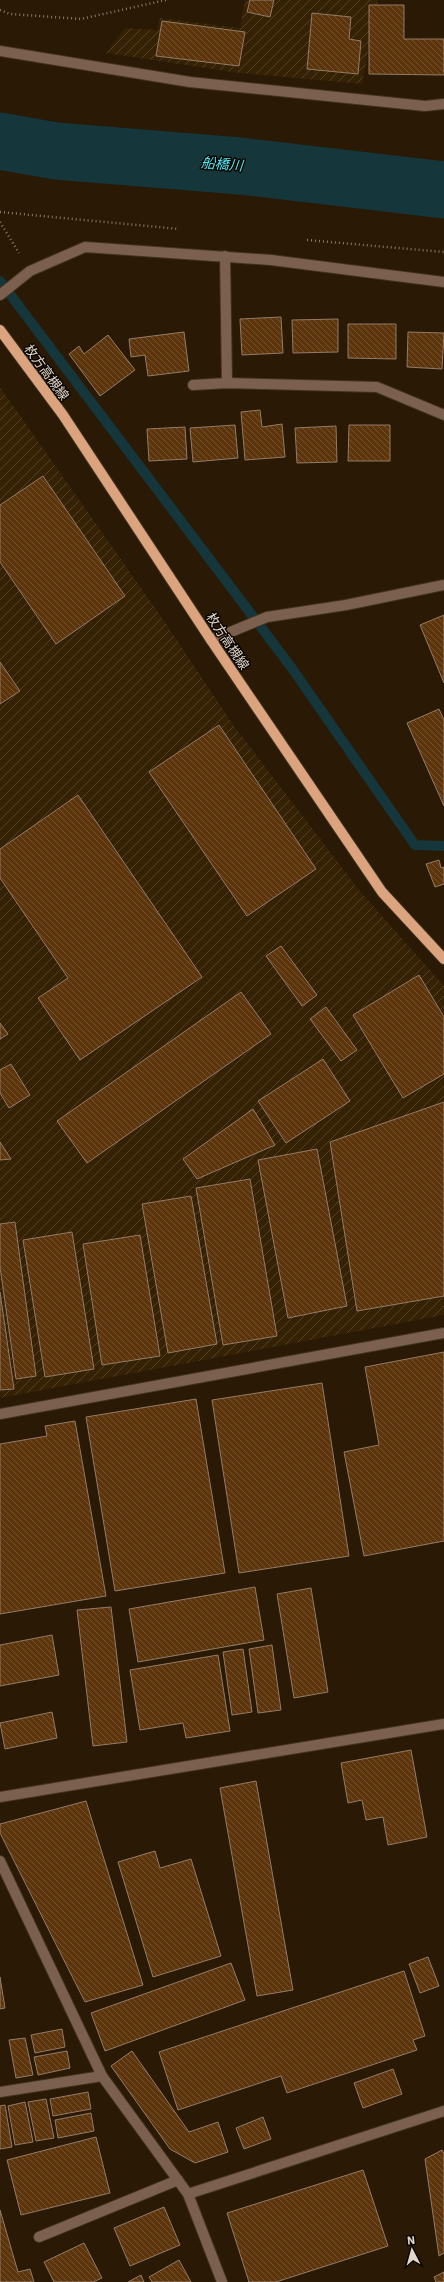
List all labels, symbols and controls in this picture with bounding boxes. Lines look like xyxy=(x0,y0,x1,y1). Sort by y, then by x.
water label: 船橋川 xyxy=(200,153,246,175)
street label: 枚方高槻線 xyxy=(21,341,73,404)
street label: 枚方高槻線 xyxy=(202,610,253,673)
north arrow xyxy=(392,2230,432,2270)
text: N xyxy=(406,2233,416,2247)

